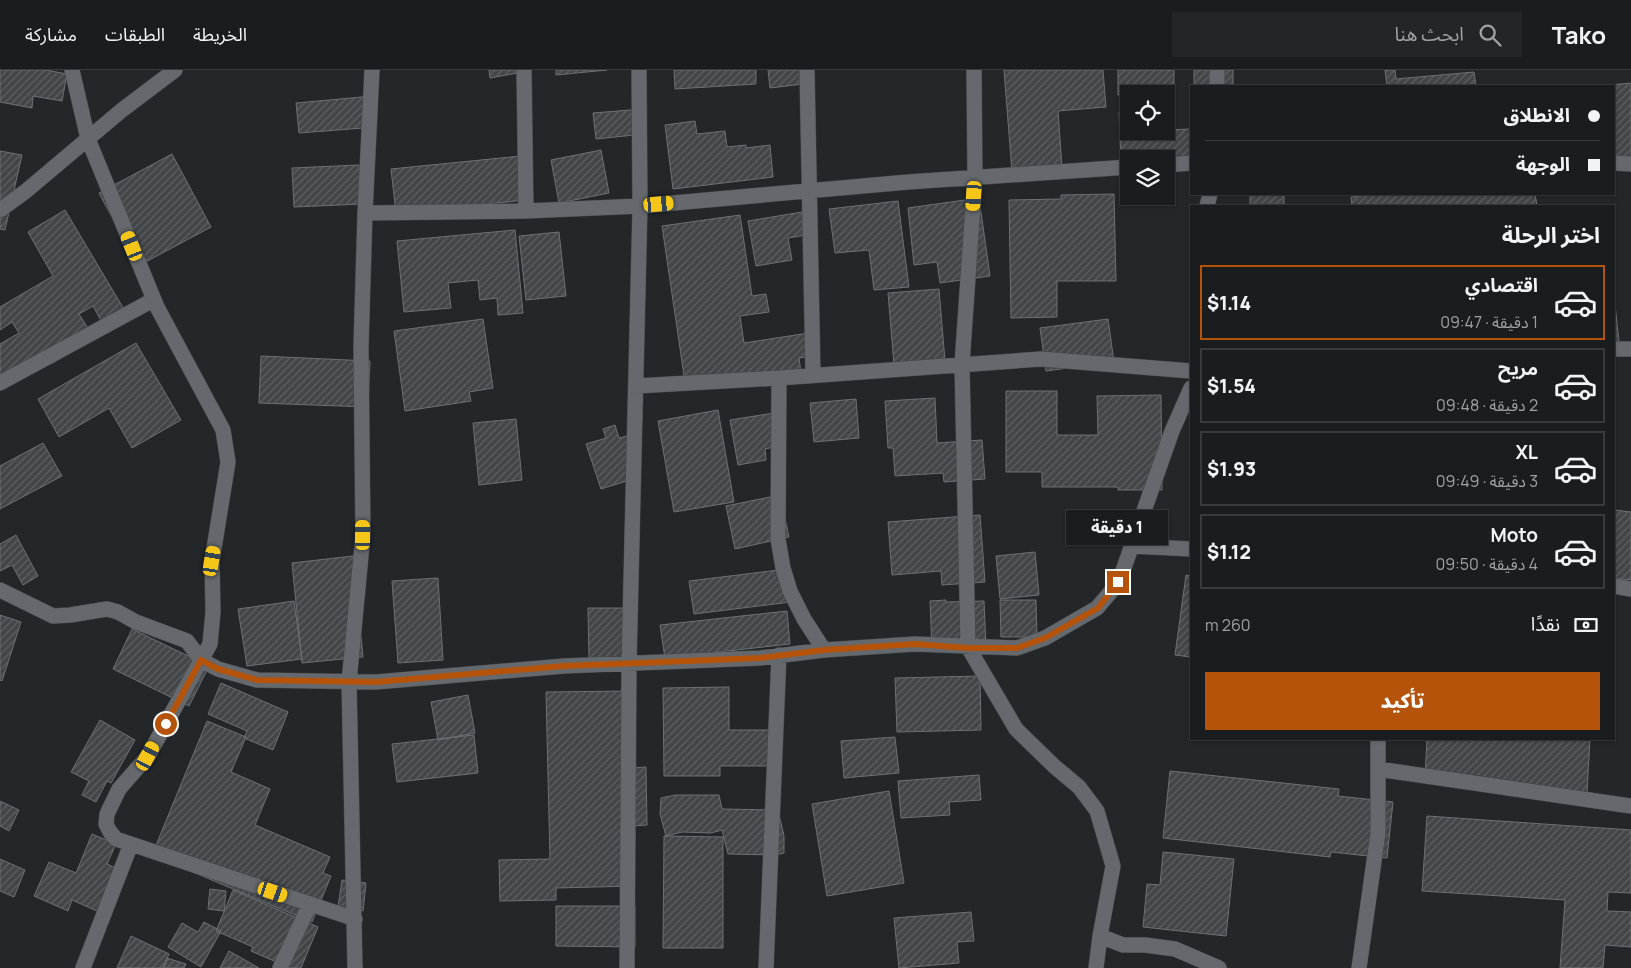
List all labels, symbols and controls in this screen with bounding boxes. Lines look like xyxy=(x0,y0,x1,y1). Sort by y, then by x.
search box xyxy=(1172,12,1522,57)
text: Tako xyxy=(1552,18,1606,51)
text: ابحث هنا xyxy=(1395,21,1464,47)
icon: search xyxy=(1476,21,1504,49)
text: مشاركة xyxy=(25,22,77,46)
text: الطبقات xyxy=(105,22,165,46)
text: الخريطة xyxy=(193,22,247,46)
map controls xyxy=(1120,85,1175,205)
button: locate xyxy=(1120,85,1175,140)
text: الانطلاق xyxy=(1504,102,1570,128)
button: layers xyxy=(1120,150,1175,205)
text: الوجهة xyxy=(1516,151,1570,177)
car xyxy=(965,181,982,211)
car xyxy=(643,195,674,213)
text: اختر الرحلة xyxy=(1502,220,1600,250)
car xyxy=(119,229,144,263)
text: اقتصادي xyxy=(1465,272,1538,298)
icon: car xyxy=(1553,280,1598,325)
text: $1.14 xyxy=(1207,290,1251,316)
text: 1 دقيقة · 09:47 xyxy=(1440,311,1538,333)
text: مريح xyxy=(1498,355,1538,381)
icon: car xyxy=(1553,363,1598,408)
text: $1.54 xyxy=(1207,373,1256,399)
text: 2 دقيقة · 09:48 xyxy=(1436,394,1538,416)
text: XL xyxy=(1515,439,1538,465)
icon: car xyxy=(1553,446,1598,491)
text: $1.93 xyxy=(1207,456,1256,482)
text: 3 دقيقة · 09:49 xyxy=(1436,470,1538,492)
callout: 1 دقيقة xyxy=(1067,510,1169,544)
text: 1 دقيقة xyxy=(1091,516,1143,538)
car xyxy=(355,520,370,550)
text: Moto xyxy=(1491,522,1538,548)
icon: car xyxy=(1553,529,1598,574)
text: $1.12 xyxy=(1207,539,1251,565)
car xyxy=(202,545,221,577)
text: 4 دقيقة · 09:50 xyxy=(1435,553,1538,575)
route end xyxy=(1107,571,1129,593)
text: نقدًا xyxy=(1531,611,1560,637)
icon: cash xyxy=(1572,611,1600,639)
text: 260 m xyxy=(1205,614,1251,636)
button: تأكيد xyxy=(1205,672,1600,730)
route start xyxy=(155,713,177,735)
car xyxy=(134,739,161,773)
car xyxy=(256,880,289,904)

